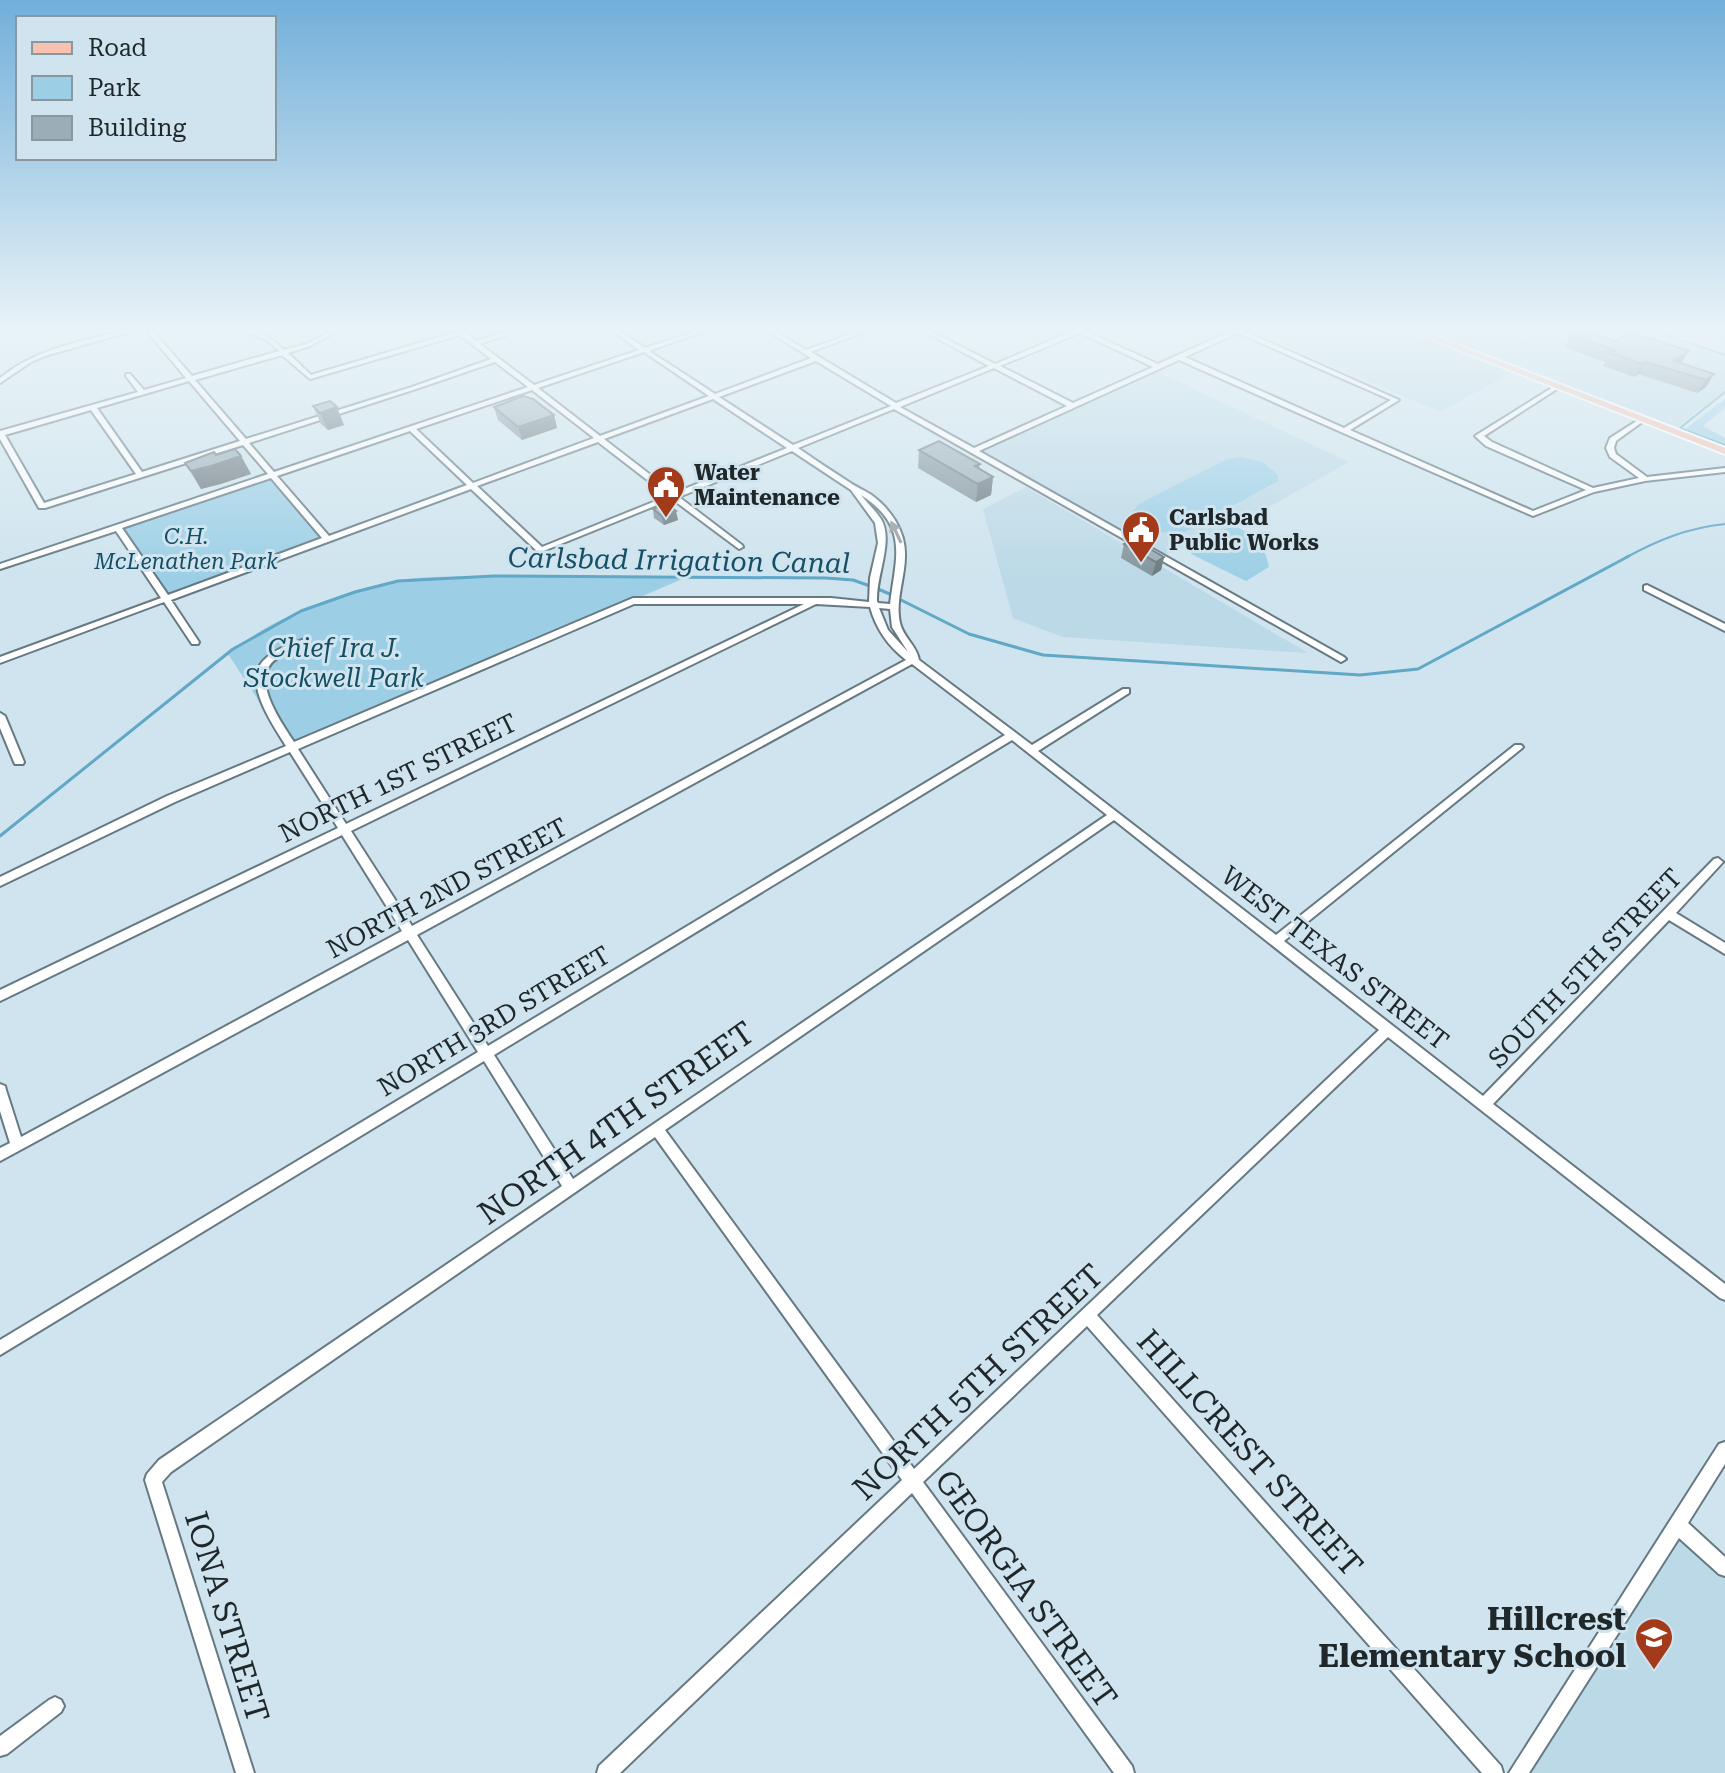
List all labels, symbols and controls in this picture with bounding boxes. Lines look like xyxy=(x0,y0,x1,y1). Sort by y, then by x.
legend xyxy=(16,16,276,160)
text: Road xyxy=(88,34,147,62)
text: Park xyxy=(88,74,141,102)
text: Building xyxy=(88,114,186,142)
place label: Water Maintenance xyxy=(694,460,840,510)
public building icon: Water Maintenance xyxy=(645,464,687,519)
place label: Carlsbad Public Works xyxy=(1169,505,1319,555)
public building icon: Carlsbad Public Works xyxy=(1120,509,1162,564)
one-way arrow xyxy=(889,520,902,543)
park label: C.H. McLenathen Park xyxy=(93,524,278,574)
water label: Carlsbad Irrigation Canal xyxy=(508,541,850,580)
park label: Chief Ira J. Stockwell Park xyxy=(243,633,425,693)
street label: NORTH 1ST STREET xyxy=(274,707,522,849)
street label: NORTH 2ND STREET xyxy=(321,812,573,964)
street label: WEST TEXAS STREET xyxy=(1216,860,1454,1056)
street label: SOUTH 5TH STREET xyxy=(1482,862,1688,1074)
street label: NORTH 3RD STREET xyxy=(372,940,616,1102)
street label: NORTH 4TH STREET xyxy=(471,1013,761,1233)
street label: NORTH 5TH STREET xyxy=(845,1256,1111,1508)
street label: HILLCREST STREET xyxy=(1129,1322,1371,1584)
street label: GEORGIA STREET xyxy=(927,1463,1125,1715)
street label: IONA STREET xyxy=(177,1507,277,1727)
place label: Hillcrest Elementary School xyxy=(1318,1600,1626,1675)
school or university icon: Hillcrest Elementary School xyxy=(1633,1616,1675,1671)

